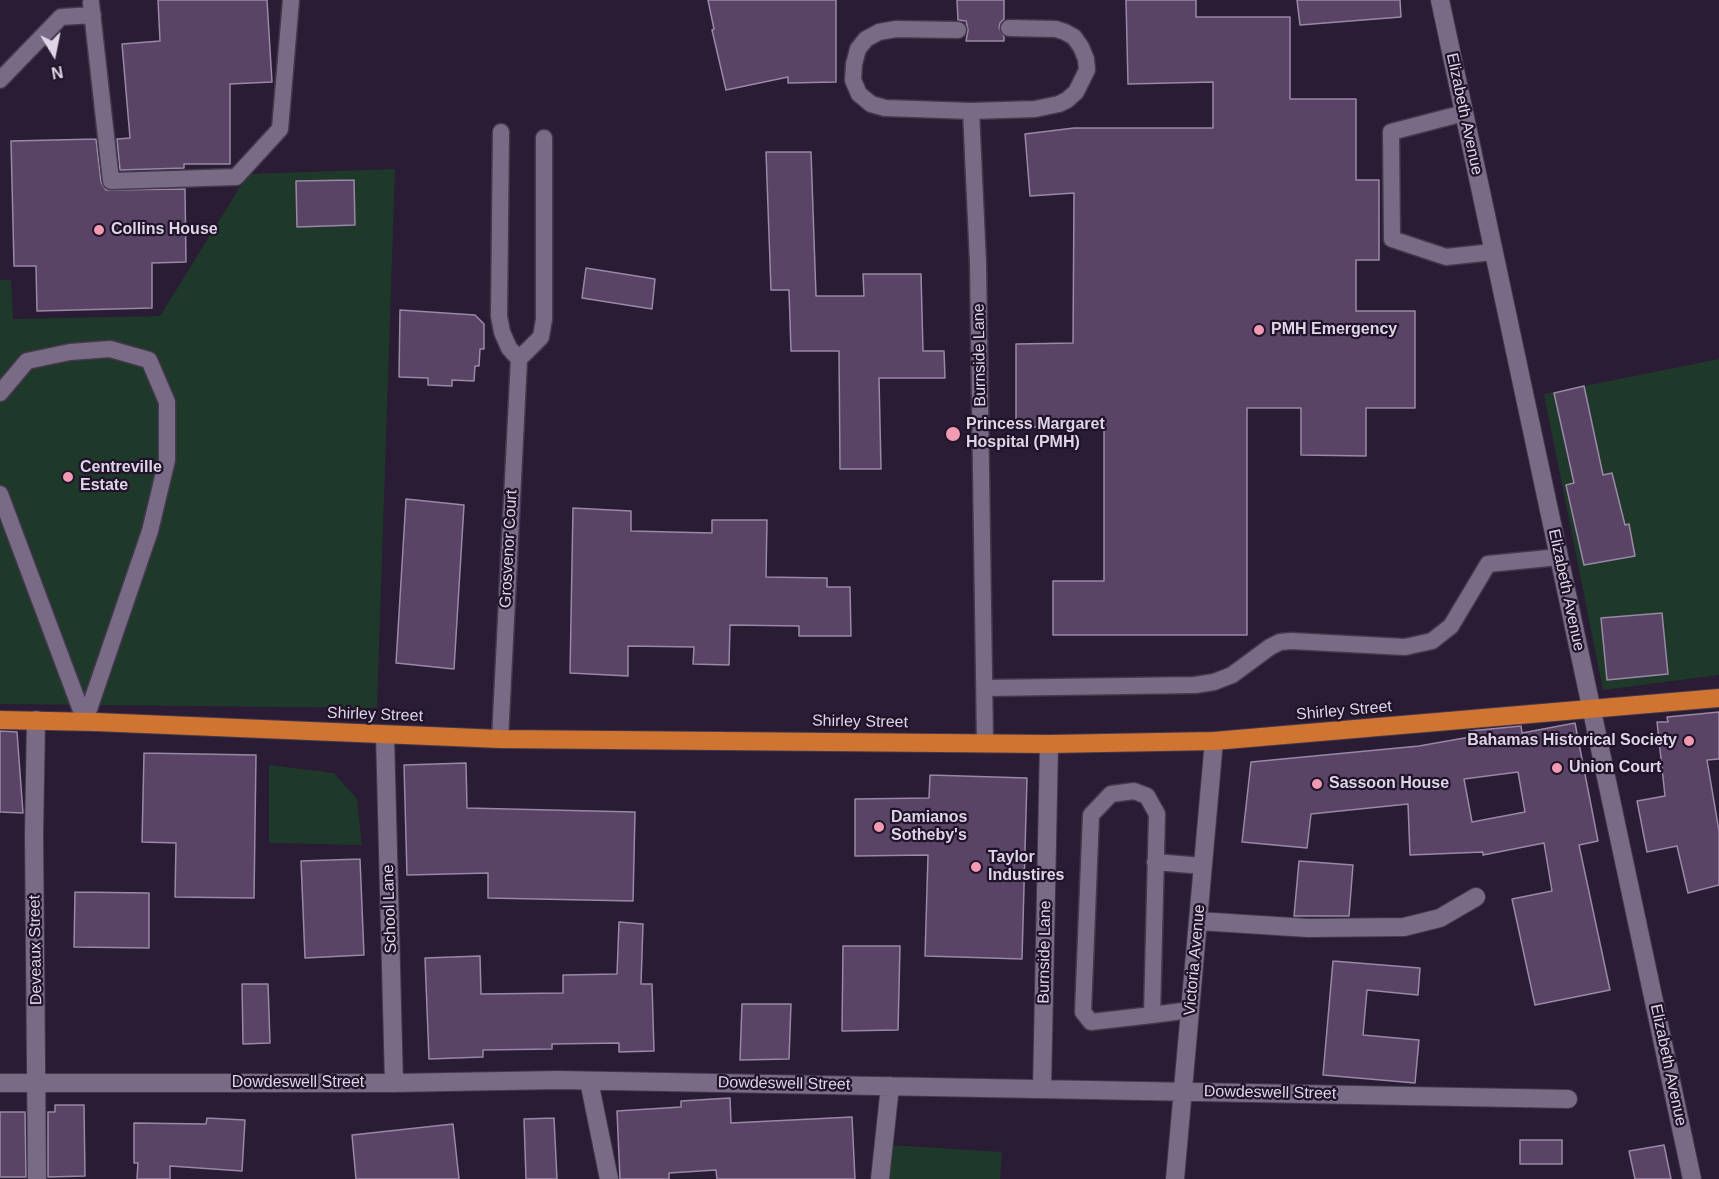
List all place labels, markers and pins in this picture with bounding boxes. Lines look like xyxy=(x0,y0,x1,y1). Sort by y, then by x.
place label: Collins House xyxy=(111,220,218,240)
marker: Collins House xyxy=(92,223,106,237)
place label: PMH Emergency xyxy=(1271,320,1397,340)
marker: PMH Emergency xyxy=(1252,323,1266,337)
place label: Princess Margaret Hospital (PMH) xyxy=(966,415,1105,453)
marker: Princess Margaret Hospital (PMH) xyxy=(944,425,962,443)
place label: Centreville Estate xyxy=(80,458,162,496)
marker: Centreville Estate xyxy=(61,470,75,484)
place label: Bahamas Historical Society xyxy=(1467,731,1677,751)
marker: Bahamas Historical Society xyxy=(1682,734,1696,748)
place label: Union Court xyxy=(1569,758,1661,778)
marker: Union Court xyxy=(1550,761,1564,775)
place label: Sassoon House xyxy=(1329,774,1449,794)
marker: Sassoon House xyxy=(1310,777,1324,791)
place label: Damianos Sotheby's xyxy=(891,808,967,846)
marker: Damianos Sotheby's xyxy=(872,820,886,834)
place label: Taylor Industires xyxy=(988,848,1064,886)
marker: Taylor Industires xyxy=(969,860,983,874)

